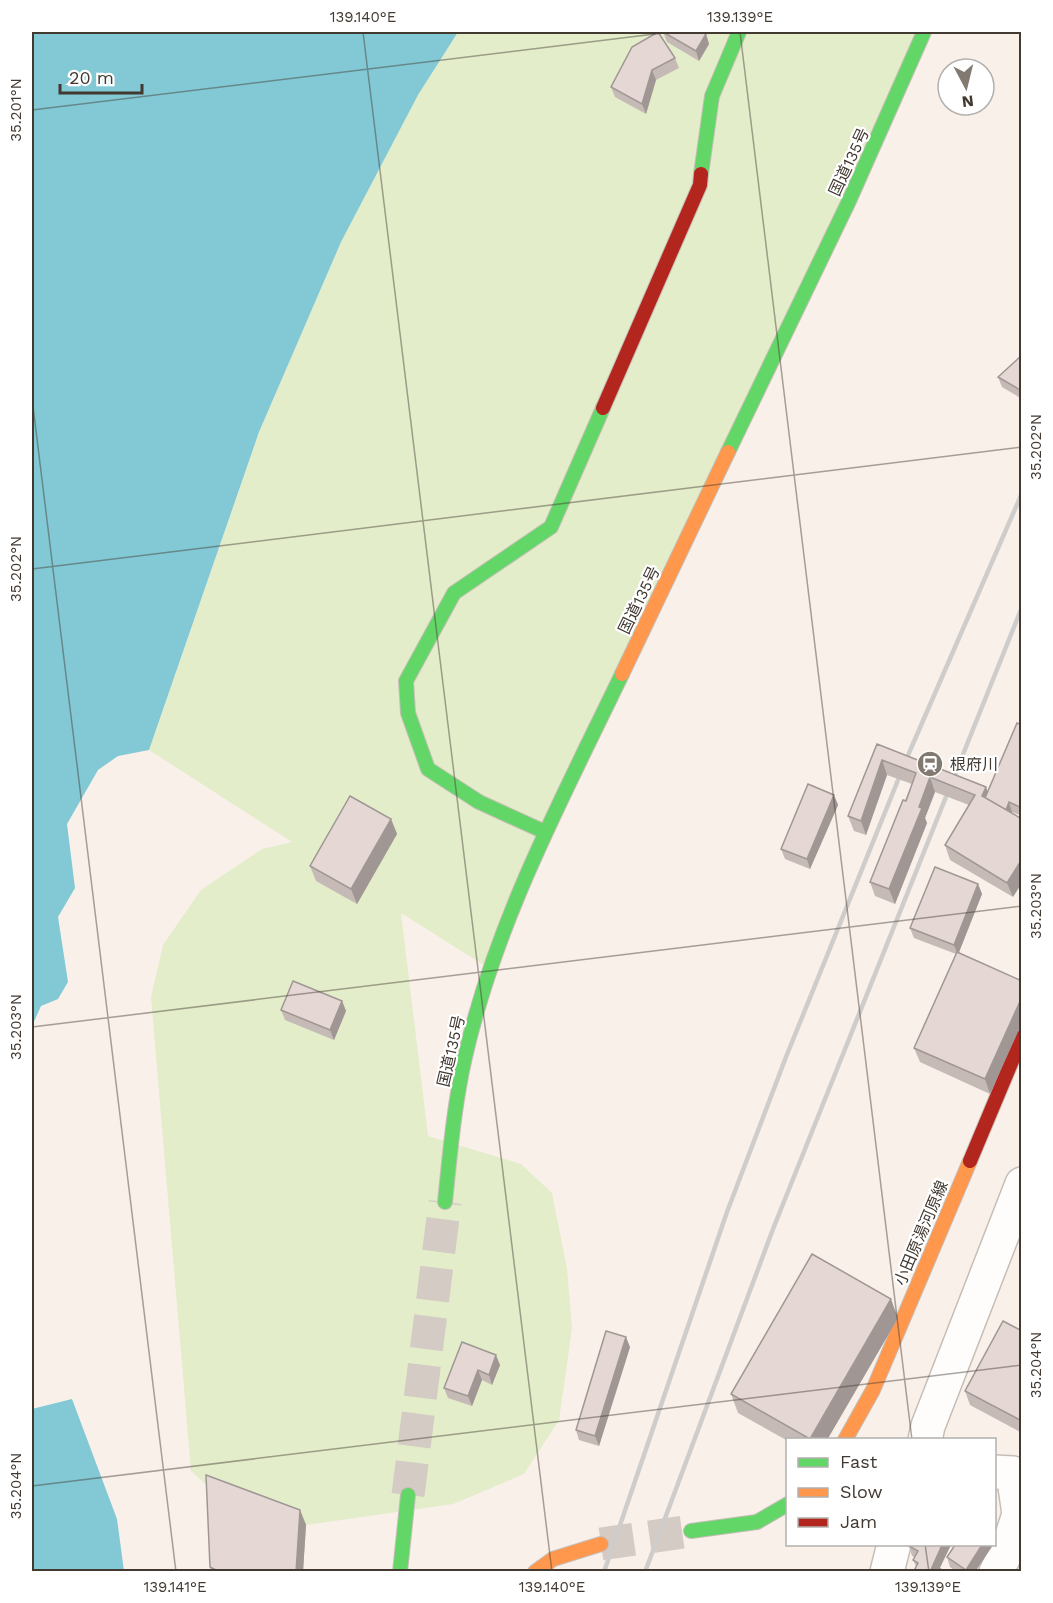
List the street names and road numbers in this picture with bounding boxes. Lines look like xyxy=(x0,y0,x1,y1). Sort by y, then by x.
street label: 国道135号 xyxy=(825,125,873,199)
street label: 国道135号 xyxy=(614,563,664,637)
street label: 国道135号 xyxy=(434,1013,468,1089)
street label: 小田原湯河原線 xyxy=(890,1178,952,1288)

